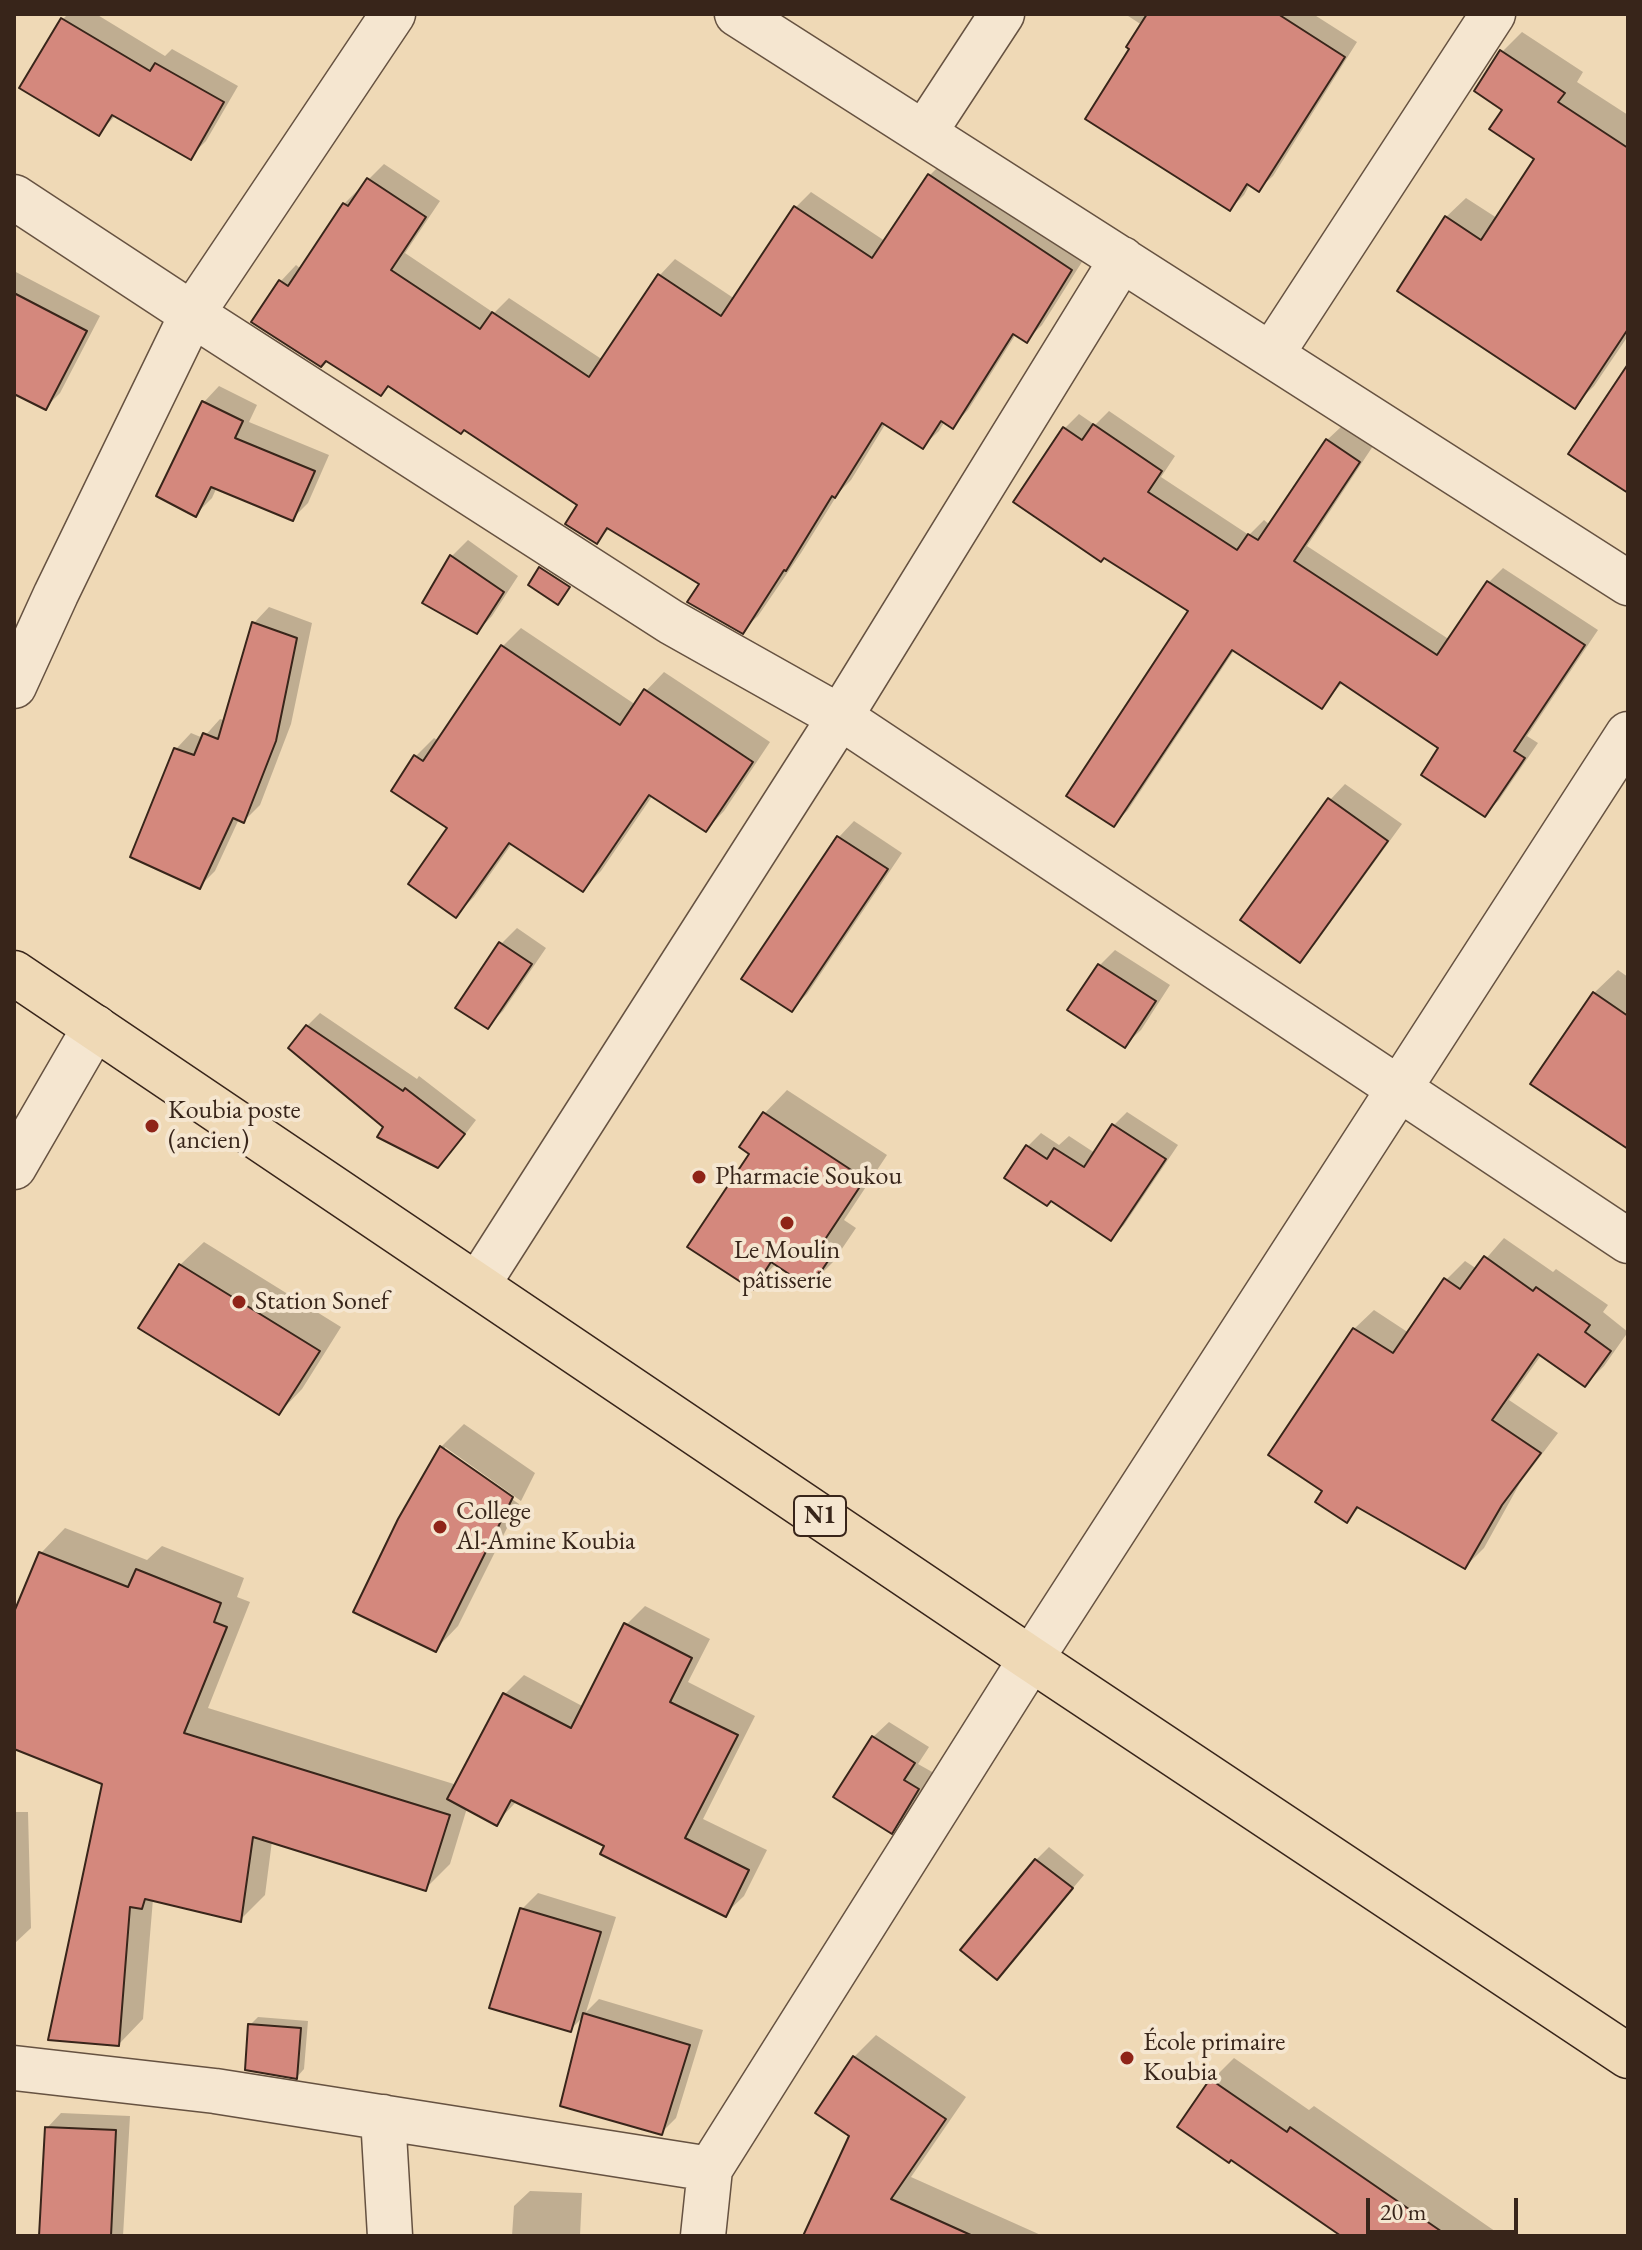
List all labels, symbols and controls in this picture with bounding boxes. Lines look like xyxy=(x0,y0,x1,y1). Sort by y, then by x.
place label: Koubia poste (ancien) xyxy=(168,1095,301,1156)
marker: Koubia poste (ancien) xyxy=(143,1117,161,1135)
place label: Pharmacie Soukou xyxy=(715,1161,902,1193)
marker: Pharmacie Soukou xyxy=(690,1168,708,1186)
marker: Le Moulin pâtisserie xyxy=(778,1214,796,1232)
place label: Le Moulin pâtisserie xyxy=(734,1235,840,1296)
place label: Station Sonef xyxy=(255,1286,389,1318)
marker: Station Sonef xyxy=(230,1293,248,1311)
place label: College Al-Amine Koubia xyxy=(456,1496,635,1558)
road number: N1 xyxy=(794,1496,846,1536)
marker: College Al-Amine Koubia xyxy=(431,1518,449,1536)
place label: École primaire Koubia xyxy=(1143,2027,1285,2088)
marker: École primaire Koubia xyxy=(1118,2049,1136,2067)
scale bar xyxy=(1370,2182,1522,2232)
text: 20 m xyxy=(1380,2196,1427,2227)

